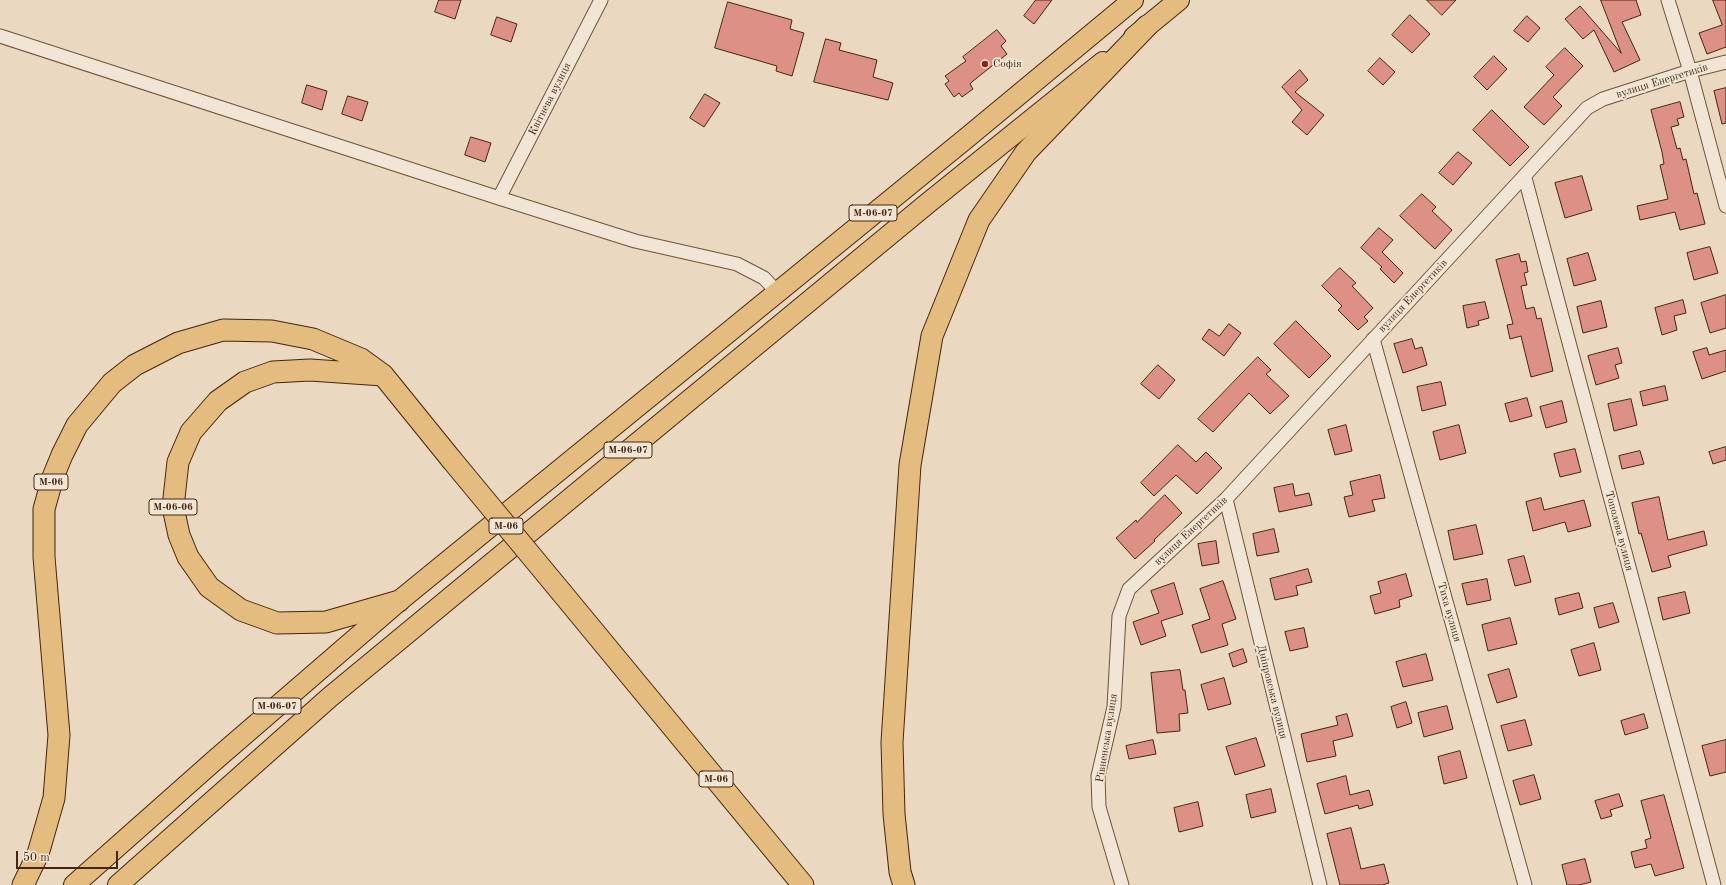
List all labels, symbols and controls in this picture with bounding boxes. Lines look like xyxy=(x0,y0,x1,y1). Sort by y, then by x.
place label: Софія xyxy=(993,57,1022,71)
marker: Софія xyxy=(980,59,990,69)
street label: Квітнева вулиця xyxy=(526,60,574,138)
street label: вулиця Енергетиків xyxy=(1614,61,1710,101)
road number: М-06-07 xyxy=(849,205,897,221)
street label: вулиця Енергетиків xyxy=(1376,257,1450,335)
road number: М-06-07 xyxy=(604,442,652,458)
road number: М-06 xyxy=(34,474,68,490)
street label: Тополева вулиця xyxy=(1602,490,1636,572)
street label: вулиця Енергетиків xyxy=(1152,494,1230,568)
road number: М-06-06 xyxy=(149,499,197,515)
road number: М-06 xyxy=(489,518,523,534)
street label: Тиха вулиця xyxy=(1434,581,1464,643)
street label: Дніпровська вулиця xyxy=(1254,643,1290,741)
street label: Рівненська вулиця xyxy=(1093,693,1121,783)
road number: М-06-07 xyxy=(253,698,301,714)
road number: М-06 xyxy=(699,771,733,787)
scale bar xyxy=(18,843,120,869)
text: 50 m xyxy=(23,852,50,864)

